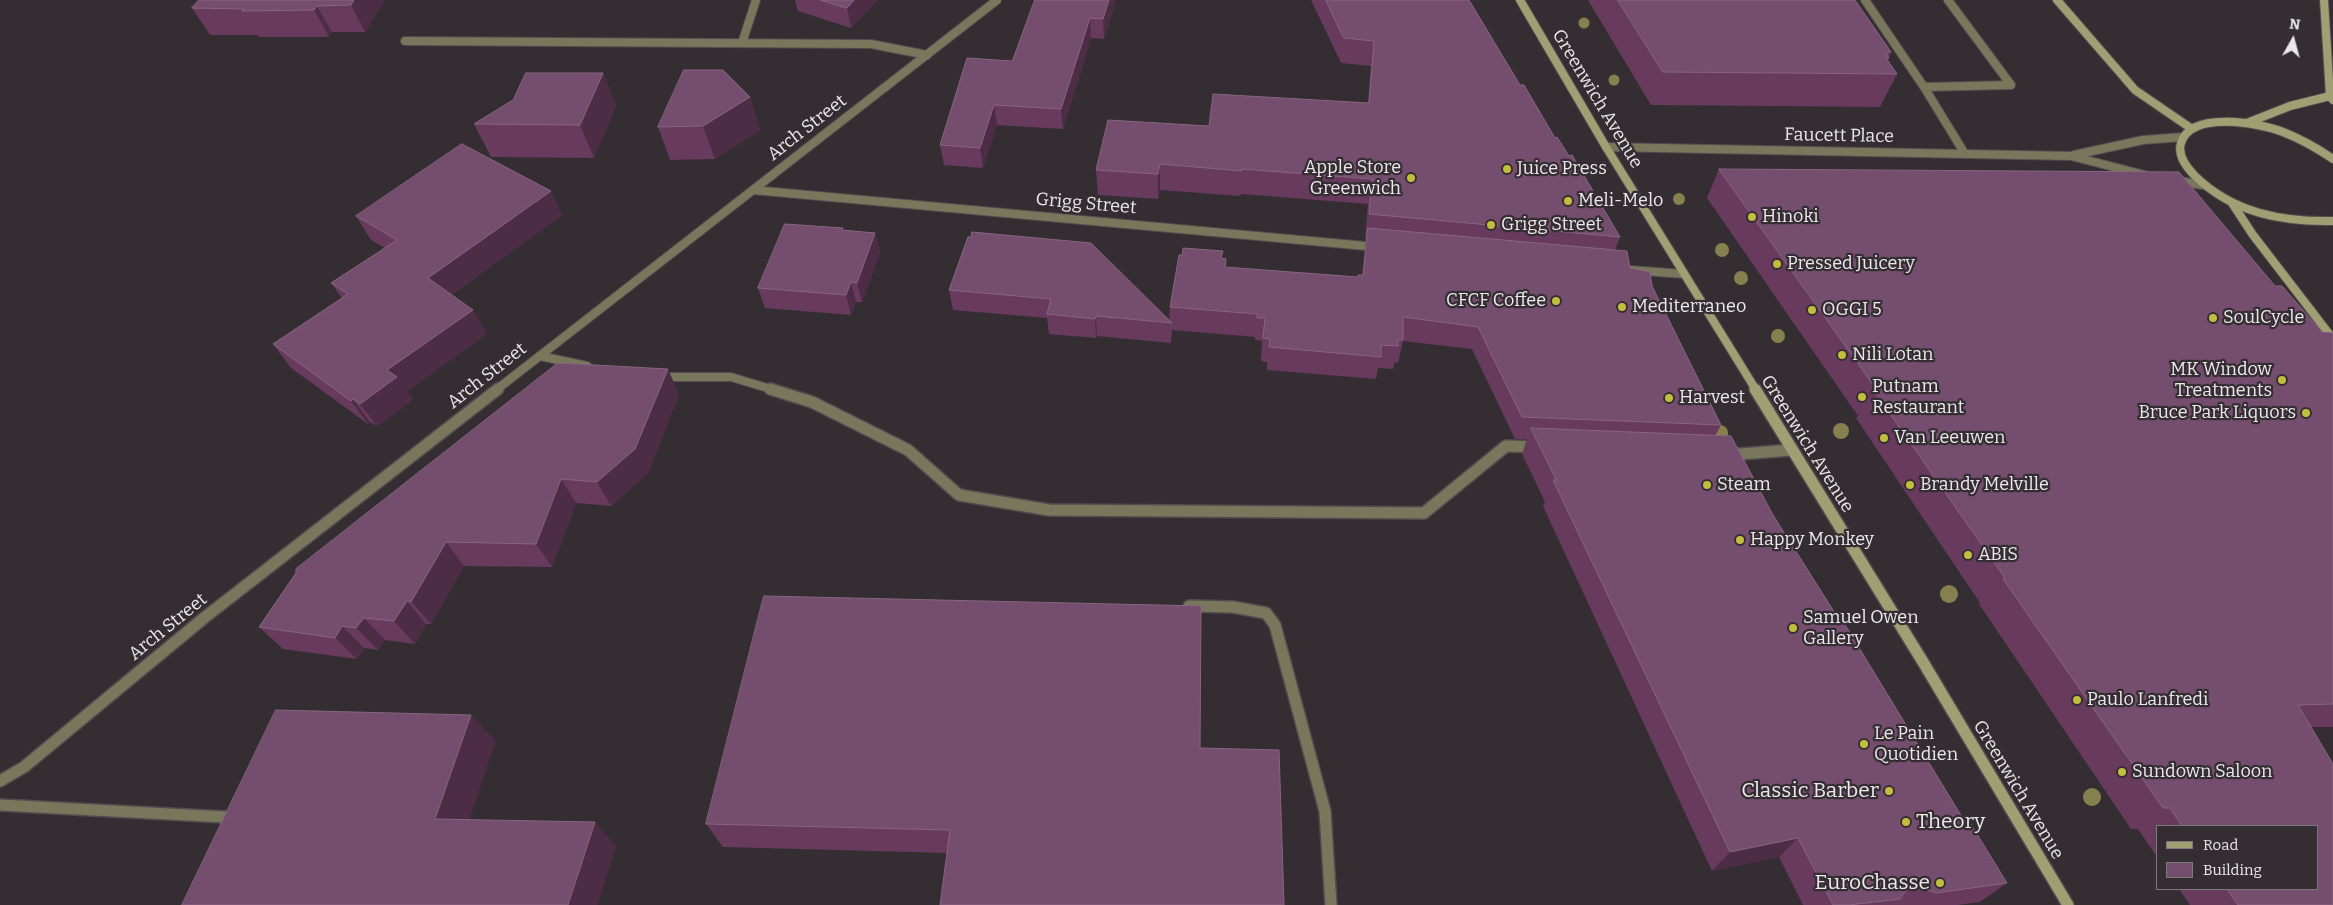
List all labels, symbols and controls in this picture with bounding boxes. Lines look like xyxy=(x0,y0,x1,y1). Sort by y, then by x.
north arrow xyxy=(2268,15,2318,65)
text: N xyxy=(2288,16,2301,34)
street label: Greenwich Avenue xyxy=(1547,26,1647,172)
street label: Arch Street xyxy=(763,90,851,166)
street label: Faucett Place xyxy=(1784,124,1894,148)
place label: Apple Store Greenwich xyxy=(1304,157,1401,200)
place label: Juice Press xyxy=(1517,158,1607,180)
marker: Juice Press xyxy=(1501,163,1513,175)
marker: Apple Store Greenwich xyxy=(1405,172,1417,184)
street label: Grigg Street xyxy=(1035,189,1137,219)
place label: Meli-Melo xyxy=(1578,190,1663,212)
marker: Meli-Melo xyxy=(1562,195,1574,207)
place label: Hinoki xyxy=(1762,206,1819,228)
marker: Hinoki xyxy=(1746,211,1758,223)
place label: Grigg Street xyxy=(1501,214,1602,236)
marker: Grigg Street xyxy=(1485,219,1497,231)
place label: Pressed Juicery xyxy=(1787,253,1915,275)
marker: Pressed Juicery xyxy=(1771,258,1783,270)
place label: CFCF Coffee xyxy=(1446,290,1546,312)
marker: CFCF Coffee xyxy=(1550,295,1562,307)
place label: Mediterraneo xyxy=(1632,296,1746,318)
place label: OGGI 5 xyxy=(1822,299,1882,321)
marker: Mediterraneo xyxy=(1616,301,1628,313)
marker: OGGI 5 xyxy=(1806,304,1818,316)
place label: SoulCycle xyxy=(2223,307,2304,329)
marker: SoulCycle xyxy=(2207,312,2219,324)
street label: Arch Street xyxy=(443,338,531,414)
place label: Nili Lotan xyxy=(1852,344,1933,366)
marker: Nili Lotan xyxy=(1836,349,1848,361)
place label: MK Window Treatments xyxy=(2170,359,2272,402)
street label: Greenwich Avenue xyxy=(1756,371,1858,517)
marker: MK Window Treatments xyxy=(2276,374,2288,386)
place label: Putnam Restaurant xyxy=(1872,376,1964,418)
place label: Harvest xyxy=(1679,387,1745,409)
marker: Putnam Restaurant xyxy=(1856,391,1868,403)
marker: Harvest xyxy=(1663,392,1675,404)
place label: Bruce Park Liquors xyxy=(2139,402,2296,424)
marker: Bruce Park Liquors xyxy=(2300,407,2312,419)
place label: Van Leeuwen xyxy=(1894,427,2005,449)
marker: Van Leeuwen xyxy=(1878,432,1890,444)
place label: Steam xyxy=(1717,474,1771,496)
place label: Brandy Melville xyxy=(1920,474,2049,496)
marker: Steam xyxy=(1701,479,1713,491)
marker: Brandy Melville xyxy=(1904,479,1916,491)
place label: Happy Monkey xyxy=(1750,529,1874,551)
marker: Happy Monkey xyxy=(1734,534,1746,546)
place label: ABIS xyxy=(1978,544,2018,566)
marker: ABIS xyxy=(1962,549,1974,561)
street label: Arch Street xyxy=(124,589,212,665)
place label: Samuel Owen Gallery xyxy=(1803,607,1919,650)
marker: Samuel Owen Gallery xyxy=(1787,622,1799,634)
place label: Paulo Lanfredi xyxy=(2087,689,2208,711)
marker: Paulo Lanfredi xyxy=(2071,694,2083,706)
street label: Greenwich Avenue xyxy=(1968,717,2068,863)
place label: Le Pain Quotidien xyxy=(1874,723,1958,766)
marker: Le Pain Quotidien xyxy=(1858,738,1870,750)
place label: Sundown Saloon xyxy=(2132,761,2273,783)
marker: Sundown Saloon xyxy=(2116,766,2128,778)
place label: Classic Barber xyxy=(1741,778,1879,804)
marker: Classic Barber xyxy=(1883,785,1895,797)
place label: Theory xyxy=(1916,809,1985,835)
marker: Theory xyxy=(1900,816,1912,828)
legend xyxy=(2156,825,2318,890)
text: Road xyxy=(2203,836,2238,854)
text: Building xyxy=(2203,861,2262,879)
place label: EuroChasse xyxy=(1814,870,1930,896)
marker: EuroChasse xyxy=(1934,877,1946,889)

